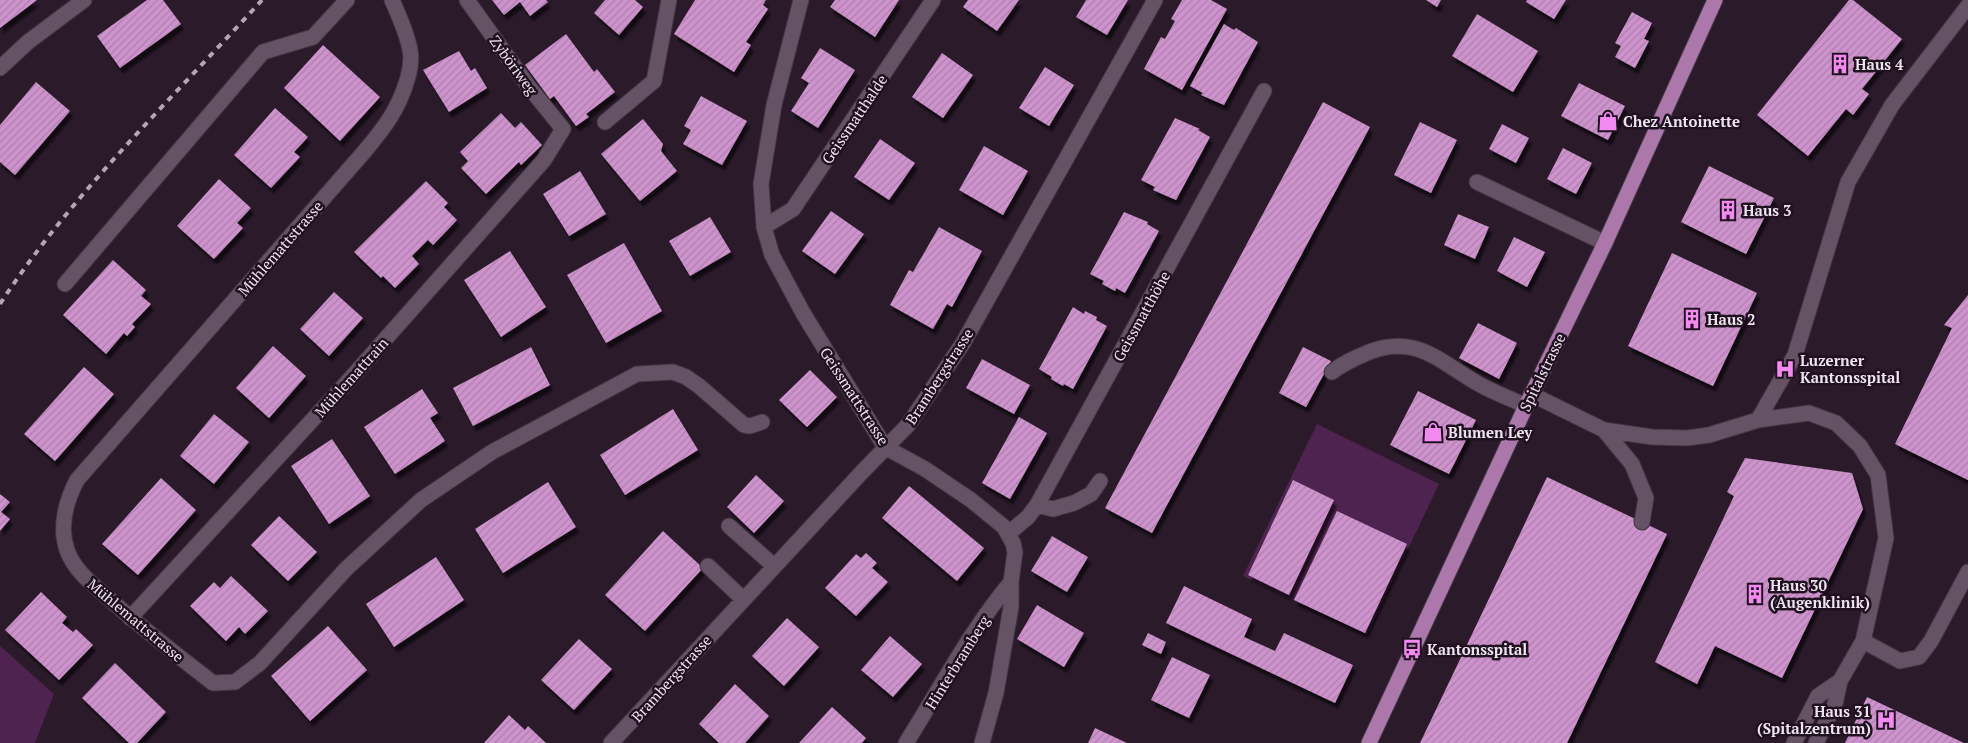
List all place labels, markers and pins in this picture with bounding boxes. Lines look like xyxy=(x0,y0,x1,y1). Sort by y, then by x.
building icon: Haus 4 xyxy=(1829,53,1851,75)
place label: Haus 4 xyxy=(1855,54,1904,74)
shop icon: Chez Antoinette xyxy=(1597,110,1619,132)
place label: Chez Antoinette xyxy=(1623,111,1740,131)
building icon: Haus 3 xyxy=(1717,199,1739,221)
place label: Haus 3 xyxy=(1743,200,1792,220)
building icon: Haus 2 xyxy=(1681,308,1703,330)
place label: Haus 2 xyxy=(1707,309,1756,329)
place label: Luzerner Kantonsspital xyxy=(1800,350,1900,387)
hospital icon: Luzerner Kantonsspital xyxy=(1774,358,1796,380)
shop icon: Blumen Ley xyxy=(1422,421,1444,443)
place label: Blumen Ley xyxy=(1448,422,1533,442)
place label: Haus 30 (Augenklinik) xyxy=(1770,575,1870,612)
building icon: Haus 30 (Augenklinik) xyxy=(1744,583,1766,605)
bus stop icon: Kantonsspital xyxy=(1401,638,1423,660)
place label: Kantonsspital xyxy=(1427,639,1527,659)
place label: Haus 31 (Spitalzentrum) xyxy=(1757,701,1871,738)
hospital icon: Haus 31 (Spitalzentrum) xyxy=(1875,709,1897,731)

